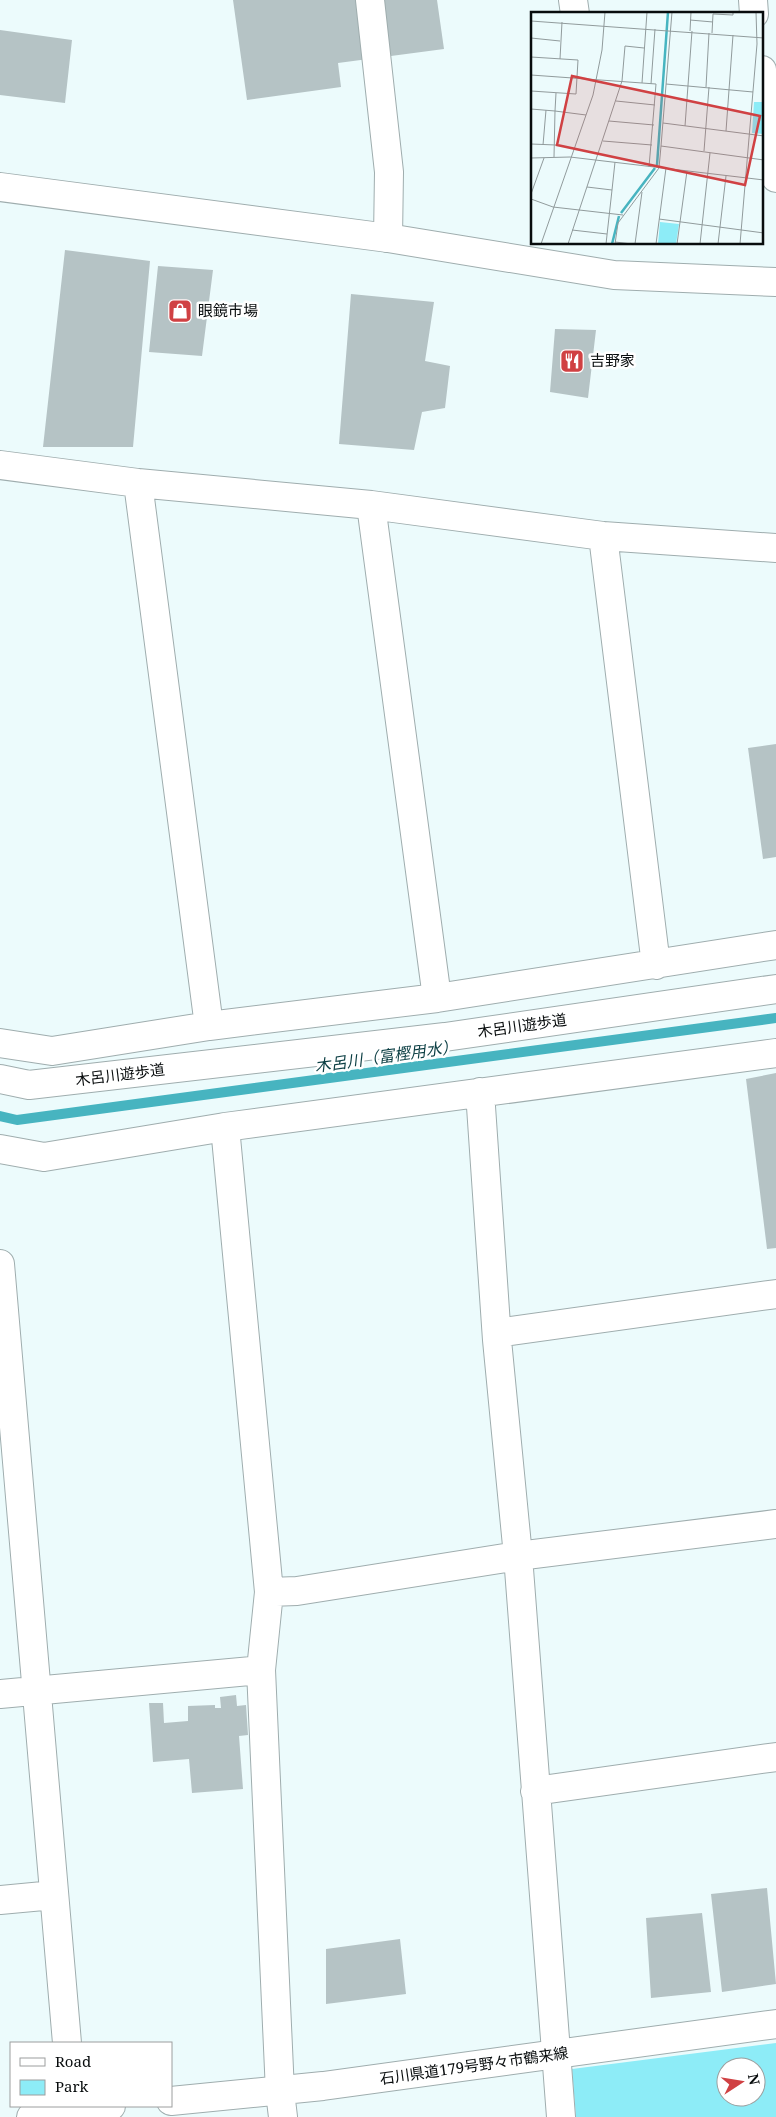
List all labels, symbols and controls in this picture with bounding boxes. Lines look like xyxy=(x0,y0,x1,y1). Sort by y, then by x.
inset map xyxy=(531,12,764,245)
shop icon: 眼鏡市場 xyxy=(167,298,193,324)
place label: 眼鏡市場 xyxy=(198,300,258,320)
restaurant icon: 吉野家 xyxy=(559,348,585,374)
place label: 吉野家 xyxy=(590,350,635,370)
street label: 木呂川遊歩道 xyxy=(476,1009,568,1041)
water label: 木呂川（富樫用水） xyxy=(313,1035,459,1077)
street label: 木呂川遊歩道 xyxy=(74,1059,166,1089)
legend xyxy=(10,2042,172,2107)
street label: 石川県道179号野々市鶴来線 xyxy=(378,2042,569,2088)
text: Road xyxy=(55,2051,91,2071)
north arrow xyxy=(716,2057,766,2107)
text: N xyxy=(744,2072,765,2087)
text: Park xyxy=(55,2076,89,2096)

